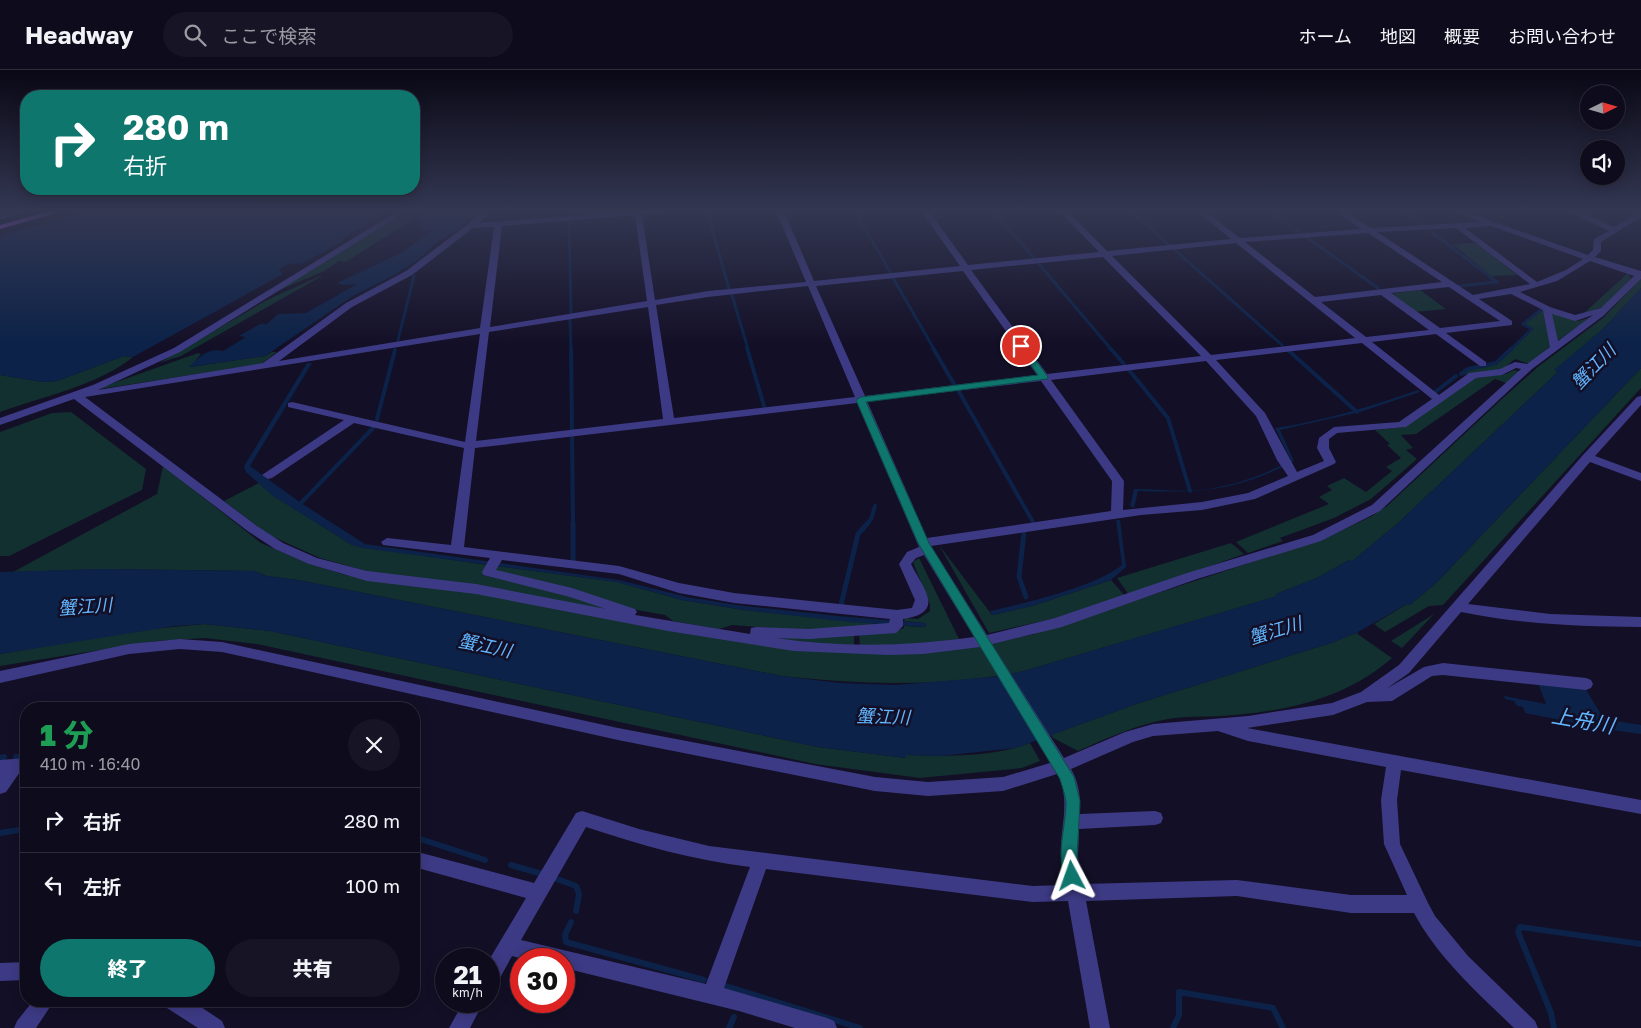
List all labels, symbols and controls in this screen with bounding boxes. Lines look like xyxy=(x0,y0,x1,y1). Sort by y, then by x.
search box xyxy=(163,12,513,57)
text: Headway xyxy=(25,20,133,49)
icon: search xyxy=(181,21,209,49)
text: ここで検索 xyxy=(221,24,316,47)
text: ホーム xyxy=(1299,25,1352,47)
text: 地図 xyxy=(1380,25,1416,47)
text: 概要 xyxy=(1444,25,1480,47)
text: お問い合わせ xyxy=(1508,25,1616,47)
north arrow xyxy=(1580,85,1625,130)
map controls xyxy=(1580,85,1625,185)
text: 280 m xyxy=(123,106,229,148)
icon: right xyxy=(40,110,105,175)
button: sound xyxy=(1580,140,1625,185)
text: 右折 xyxy=(123,152,167,179)
pin xyxy=(1000,325,1042,367)
icon: arrive xyxy=(1007,332,1035,360)
water label: 蟹江川 xyxy=(1566,337,1621,393)
water label: 蟹江川 xyxy=(57,593,115,619)
water label: 蟹江川 xyxy=(1246,611,1306,648)
water label: 蟹江川 xyxy=(456,629,516,662)
water label: 上舟川 xyxy=(1550,702,1618,739)
water label: 蟹江川 xyxy=(856,704,912,728)
text: 1 分 xyxy=(40,717,93,753)
button: close xyxy=(348,719,400,771)
text: 410 m · 16:40 xyxy=(40,754,140,774)
icon: right xyxy=(40,806,68,834)
text: 280 m xyxy=(344,809,400,832)
text: 右折 xyxy=(83,810,121,833)
position arrow xyxy=(1045,849,1097,901)
icon: left xyxy=(40,871,68,899)
text: 100 m xyxy=(346,874,400,897)
text: 左折 xyxy=(83,875,121,898)
button: 終了 xyxy=(40,939,215,997)
button: 共有 xyxy=(225,939,400,997)
speed limit sign: 30 xyxy=(510,948,575,1013)
text: 21 xyxy=(453,959,482,990)
text: km/h xyxy=(452,985,483,1000)

